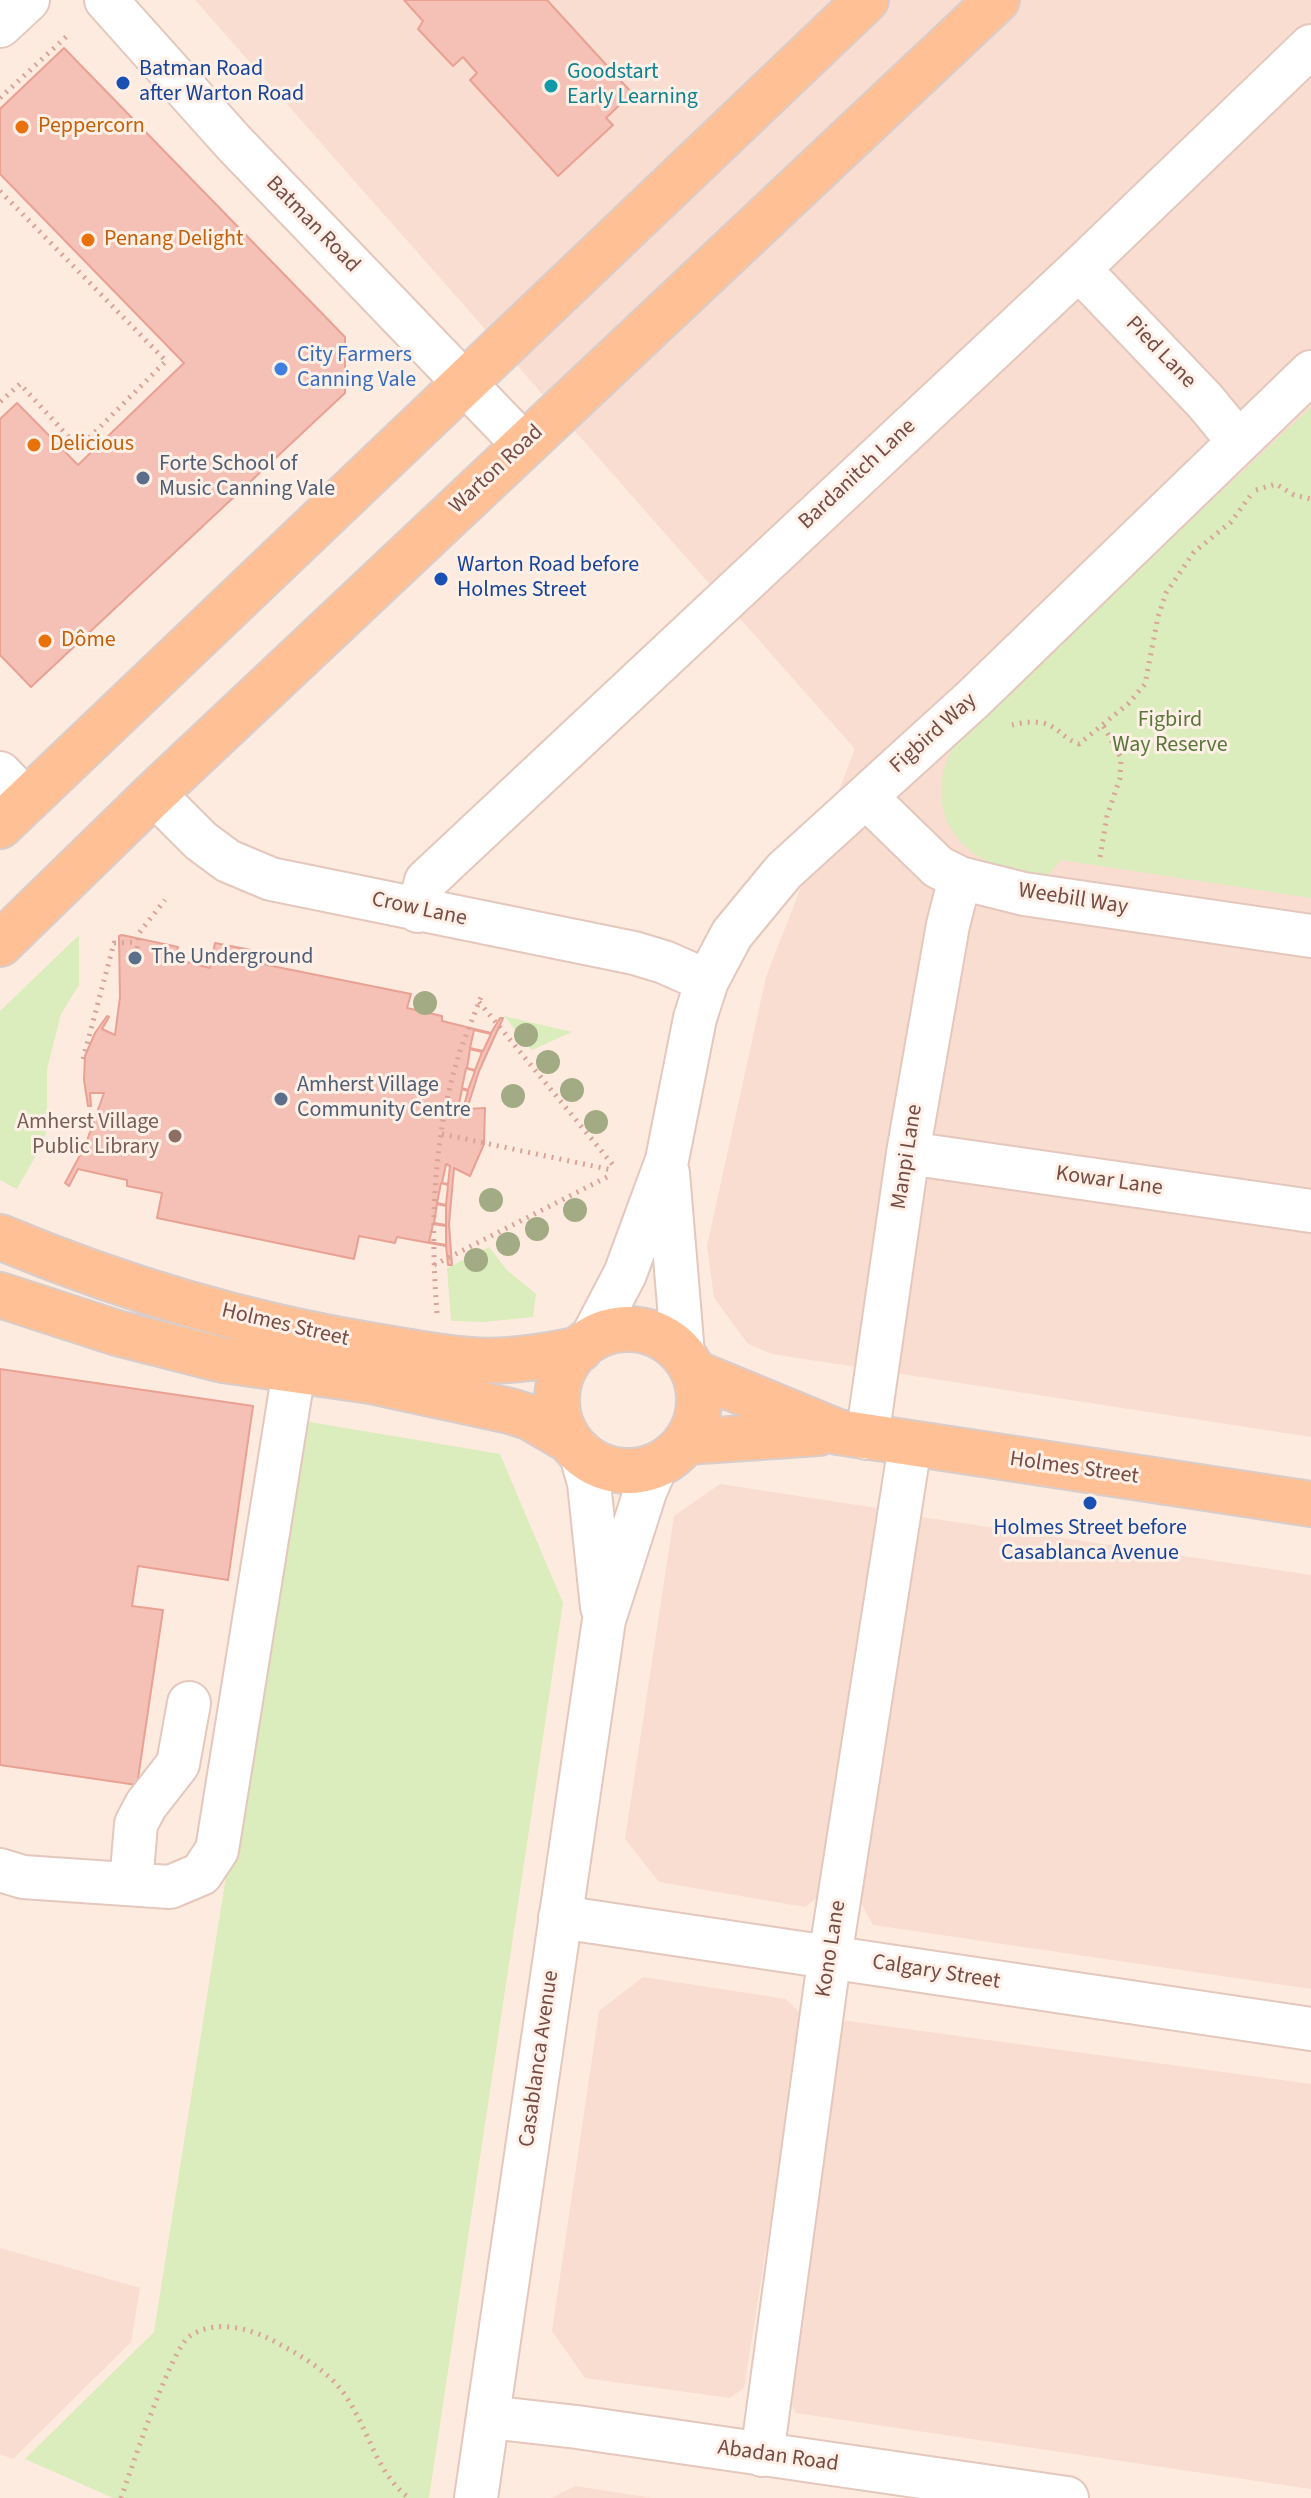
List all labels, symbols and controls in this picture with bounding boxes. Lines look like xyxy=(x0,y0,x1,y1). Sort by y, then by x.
place label: Batman Road after Warton Road xyxy=(139,57,304,108)
place label: Goodstart Early Learning xyxy=(567,60,698,112)
marker: Batman Road after Warton Road xyxy=(114,74,132,92)
marker: Goodstart Early Learning xyxy=(542,77,560,95)
place label: Peppercorn xyxy=(38,114,145,140)
marker: Peppercorn xyxy=(13,118,31,136)
street label: Batman Road xyxy=(259,171,365,279)
place label: Penang Delight xyxy=(104,227,243,253)
marker: Penang Delight xyxy=(79,231,97,249)
street label: Pied Lane xyxy=(1119,311,1201,395)
place label: City Farmers Canning Vale xyxy=(297,343,416,394)
marker: City Farmers Canning Vale xyxy=(272,360,290,378)
street label: Bardanitch Lane xyxy=(794,414,922,536)
street label: Warton Road xyxy=(445,420,549,520)
place label: Delicious xyxy=(50,432,134,458)
marker: Delicious xyxy=(25,436,43,454)
place label: Forte School of Music Canning Vale xyxy=(159,452,335,504)
marker: Forte School of Music Canning Vale xyxy=(134,469,152,487)
place label: Warton Road before Holmes Street xyxy=(457,553,639,604)
marker: Warton Road before Holmes Street xyxy=(432,570,450,588)
place label: Dôme xyxy=(61,628,116,654)
marker: Dôme xyxy=(36,632,54,650)
street label: Figbird Way xyxy=(885,688,983,780)
park label: Figbird Way Reserve xyxy=(1112,708,1228,760)
street label: Weebill Way xyxy=(1016,878,1130,922)
street label: Crow Lane xyxy=(369,887,469,933)
place label: The Underground xyxy=(151,945,313,971)
marker: The Underground xyxy=(126,949,144,967)
place label: Amherst Village Community Centre xyxy=(297,1073,471,1124)
marker: Amherst Village Community Centre xyxy=(272,1090,290,1108)
street label: Manpi Lane xyxy=(887,1103,929,1211)
place label: Amherst Village Public Library xyxy=(17,1110,159,1162)
marker: Amherst Village Public Library xyxy=(166,1127,184,1145)
street label: Kowar Lane xyxy=(1054,1161,1164,1203)
street label: Holmes Street xyxy=(219,1299,351,1353)
street label: Holmes Street xyxy=(1008,1447,1140,1491)
marker: Holmes Street before Casablanca Avenue xyxy=(1081,1494,1099,1512)
place label: Holmes Street before Casablanca Avenue xyxy=(993,1516,1187,1568)
street label: Kono Lane xyxy=(811,1899,853,1999)
street label: Calgary Street xyxy=(870,1950,1002,1996)
street label: Casablanca Avenue xyxy=(515,1969,565,2149)
street label: Abadan Road xyxy=(716,2435,840,2479)

